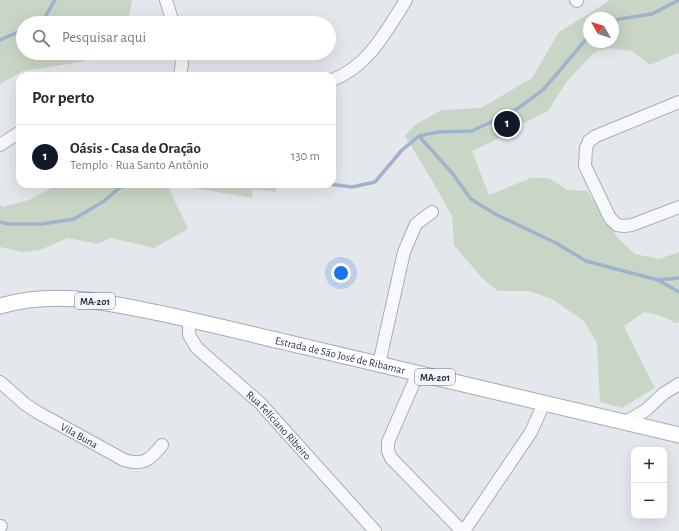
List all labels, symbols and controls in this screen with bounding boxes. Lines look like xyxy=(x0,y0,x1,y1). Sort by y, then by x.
north arrow xyxy=(583,12,619,48)
search box xyxy=(16,16,336,60)
icon: search xyxy=(30,27,52,49)
text: Pesquisar aqui xyxy=(62,30,146,45)
text: Por perto xyxy=(32,89,95,106)
pin: 1 xyxy=(494,109,520,139)
text: Oásis - Casa de Oração xyxy=(70,141,201,156)
text: 1 xyxy=(43,150,47,163)
text: 130 m xyxy=(291,150,320,163)
text: Templo · Rua Santo Antônio xyxy=(70,159,209,172)
your location xyxy=(331,263,351,283)
road number: MA-201 xyxy=(75,293,115,309)
street label: Estrada de São José de Ribamar xyxy=(274,335,407,376)
road number: MA-201 xyxy=(415,369,455,385)
street label: Rua Felíciano Ribeiro xyxy=(244,389,313,462)
street label: Vila Buna xyxy=(59,421,100,450)
map controls xyxy=(631,447,667,519)
button: + xyxy=(631,447,667,483)
button: − xyxy=(631,483,667,519)

